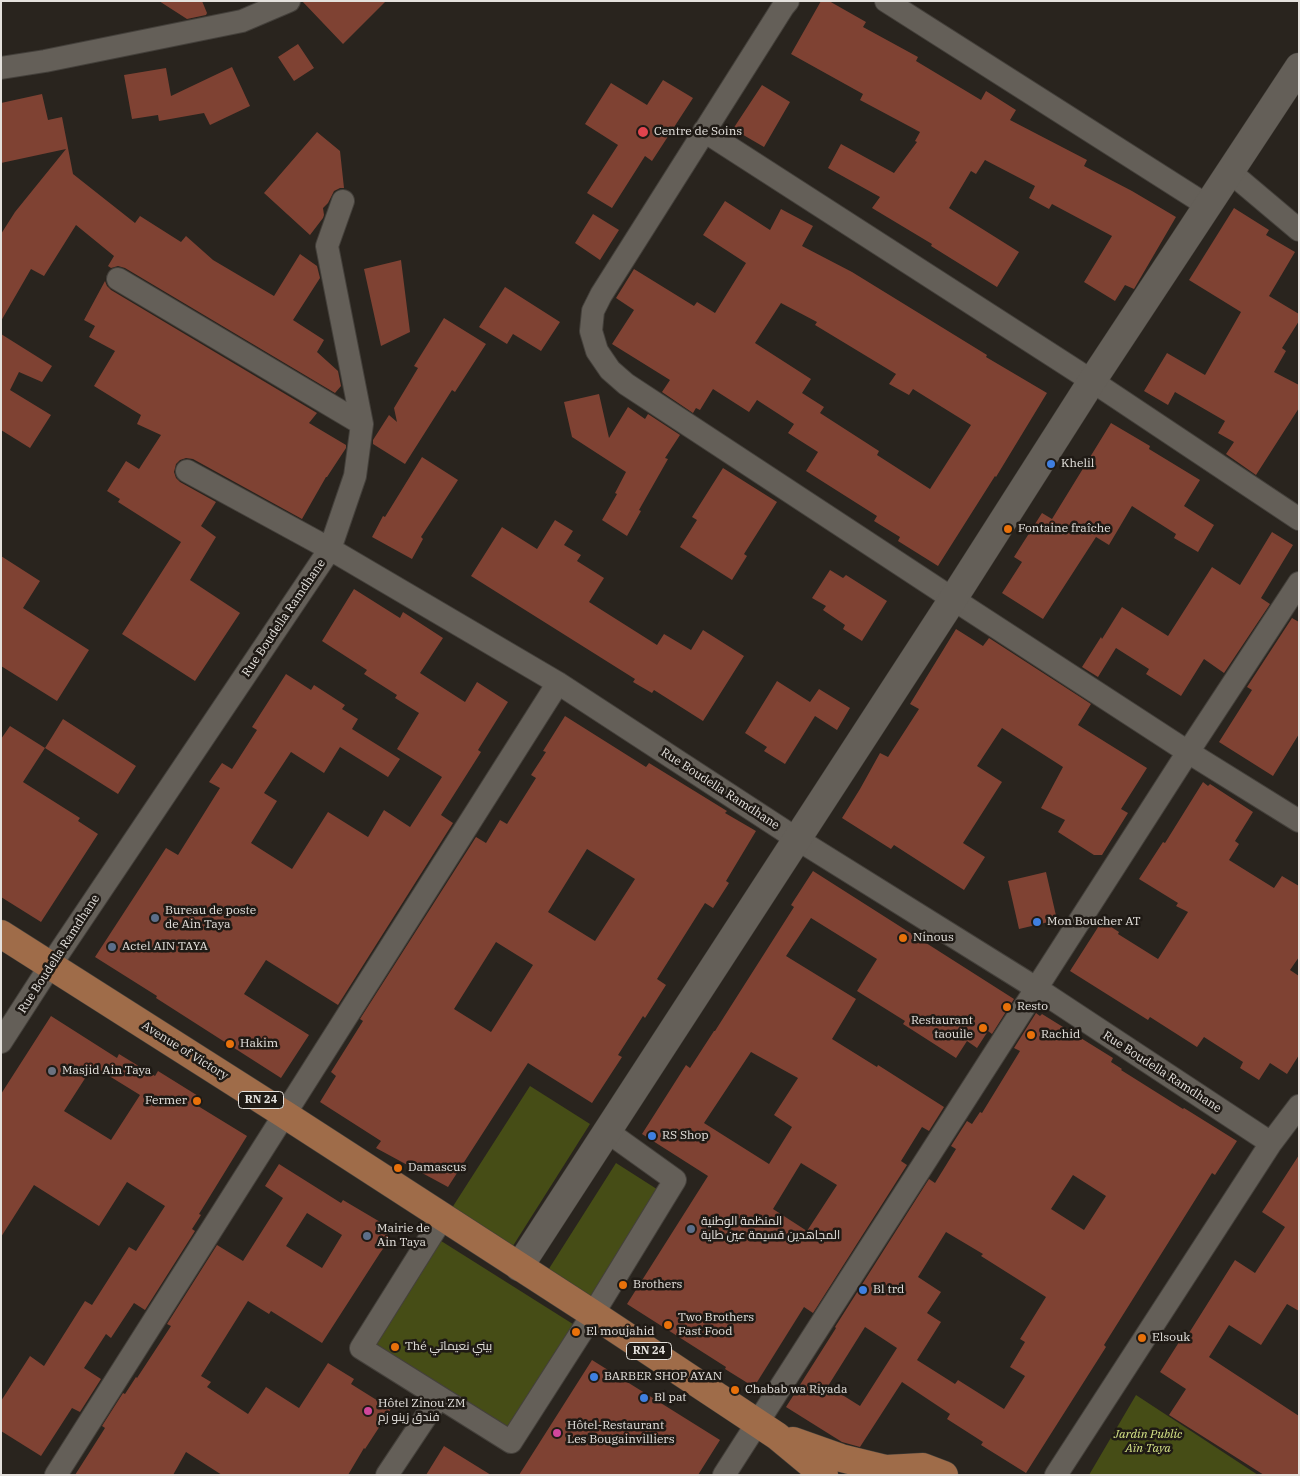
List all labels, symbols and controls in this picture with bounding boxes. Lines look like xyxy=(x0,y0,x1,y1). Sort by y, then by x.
marker: Centre de Soins xyxy=(636,125,650,139)
place label: Centre de Soins xyxy=(654,125,742,139)
place label: Khelil xyxy=(1061,457,1094,471)
marker: Khelil xyxy=(1045,458,1057,470)
place label: Fontaine fraîche xyxy=(1018,522,1111,536)
marker: Fontaine fraîche xyxy=(1002,523,1014,535)
street label: Rue Boudella Ramdhane xyxy=(239,557,329,679)
street label: Rue Boudella Ramdhane xyxy=(658,745,782,833)
street label: Rue Boudella Ramdhane xyxy=(15,892,103,1016)
place label: Bureau de poste de Ain Taya xyxy=(165,904,256,932)
marker: Bureau de poste de Ain Taya xyxy=(149,912,161,924)
place label: Mon Boucher AT xyxy=(1047,915,1141,929)
marker: Mon Boucher AT xyxy=(1031,916,1043,928)
place label: Ninous xyxy=(913,931,954,945)
marker: Ninous xyxy=(897,932,909,944)
place label: Actel AIN TAYA xyxy=(122,940,208,954)
marker: Actel AIN TAYA xyxy=(106,941,118,953)
place label: Resto xyxy=(1017,1000,1048,1014)
marker: Resto xyxy=(1001,1001,1013,1013)
place label: Restaurant taouile xyxy=(911,1014,973,1042)
street label: Avenue of Victory xyxy=(139,1019,231,1083)
marker: Restaurant taouile xyxy=(977,1022,989,1034)
place label: Rachid xyxy=(1041,1028,1080,1042)
street label: Rue Boudella Ramdhane xyxy=(1100,1028,1224,1116)
marker: Rachid xyxy=(1025,1029,1037,1041)
place label: Hakim xyxy=(240,1037,278,1051)
marker: Hakim xyxy=(224,1038,236,1050)
place label: Masjid Ain Taya xyxy=(62,1064,151,1078)
marker: Masjid Ain Taya xyxy=(46,1065,58,1077)
road number: RN 24 xyxy=(238,1092,284,1108)
place label: Fermer xyxy=(145,1094,187,1108)
marker: Fermer xyxy=(191,1095,203,1107)
place label: RS Shop xyxy=(662,1129,709,1143)
marker: RS Shop xyxy=(646,1130,658,1142)
place label: Damascus xyxy=(408,1161,466,1175)
marker: Damascus xyxy=(392,1162,404,1174)
place label: المنظمة الوطنية المجاهدين قسيمة عين طاية xyxy=(701,1215,840,1243)
place label: Mairie de Ain Taya xyxy=(377,1222,430,1250)
marker: المنظمة الوطنية المجاهدين قسيمة عين طاية xyxy=(685,1223,697,1235)
marker: Mairie de Ain Taya xyxy=(361,1230,373,1242)
place label: Brothers xyxy=(633,1278,682,1292)
marker: Brothers xyxy=(617,1279,629,1291)
place label: Bl trd xyxy=(873,1283,904,1297)
marker: Bl trd xyxy=(857,1284,869,1296)
place label: Two Brothers Fast Food xyxy=(678,1311,754,1339)
marker: Two Brothers Fast Food xyxy=(662,1319,674,1331)
place label: El moujahid xyxy=(586,1325,654,1339)
marker: El moujahid xyxy=(570,1326,582,1338)
place label: Elsouk xyxy=(1152,1331,1190,1345)
marker: Elsouk xyxy=(1136,1332,1148,1344)
place label: Thé بيني نعيماتي xyxy=(405,1340,492,1354)
marker: Thé بيني نعيماتي xyxy=(389,1341,401,1353)
road number: RN 24 xyxy=(626,1342,672,1360)
place label: BARBER SHOP AYAN xyxy=(604,1370,722,1384)
marker: BARBER SHOP AYAN xyxy=(588,1371,600,1383)
place label: Chabab wa Riyada xyxy=(745,1383,847,1397)
marker: Chabab wa Riyada xyxy=(729,1384,741,1396)
place label: Bl pat xyxy=(654,1391,687,1405)
marker: Bl pat xyxy=(638,1392,650,1404)
place label: Hôtel Zinou ZM فندق زينو زم xyxy=(378,1397,465,1425)
marker: Hôtel Zinou ZM فندق زينو زم xyxy=(362,1405,374,1417)
place label: Hôtel-Restaurant Les Bougainvilliers xyxy=(567,1419,675,1447)
marker: Hôtel-Restaurant Les Bougainvilliers xyxy=(551,1427,563,1439)
park label: Jardin Public Aïn Taya xyxy=(1114,1428,1182,1456)

